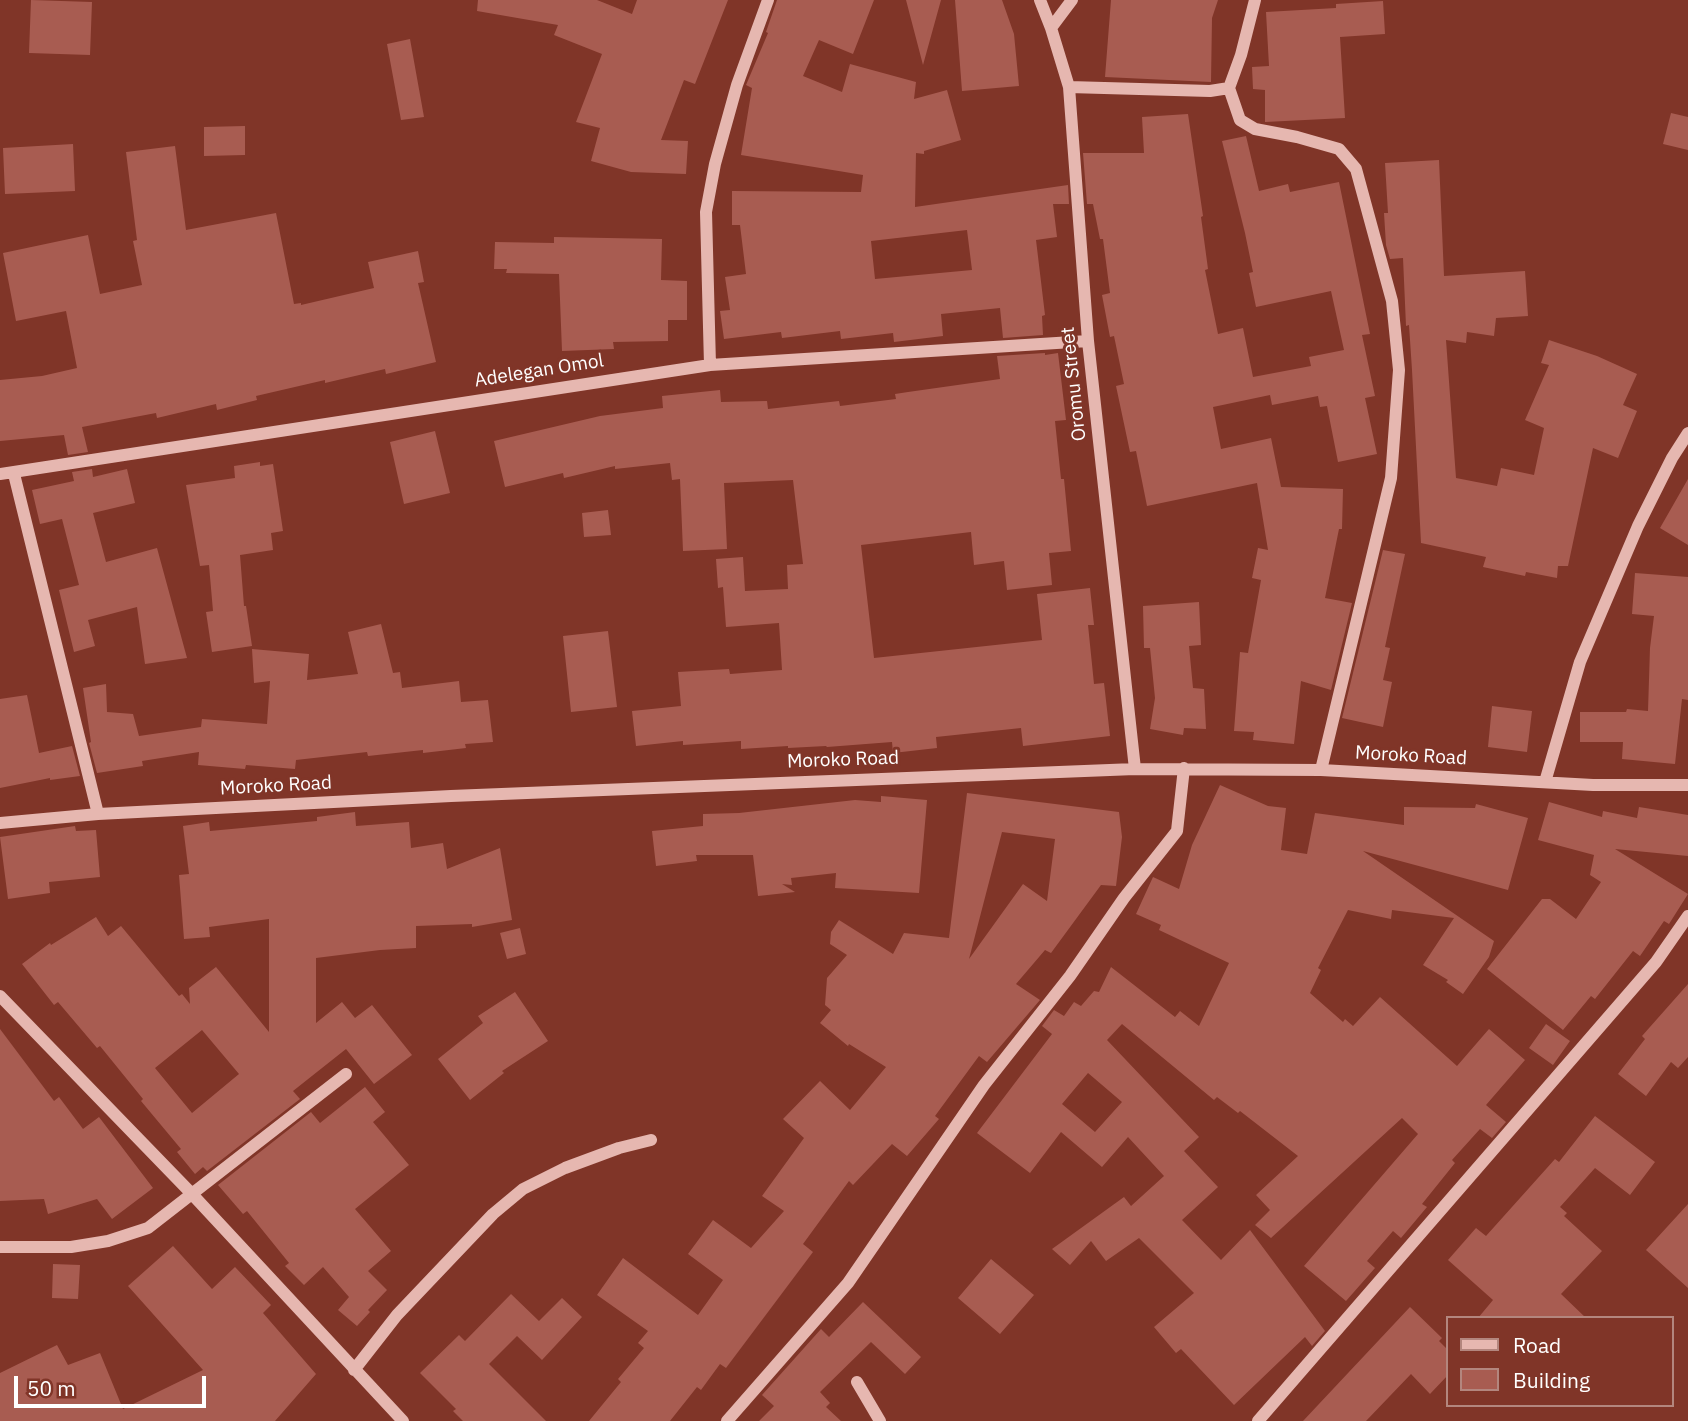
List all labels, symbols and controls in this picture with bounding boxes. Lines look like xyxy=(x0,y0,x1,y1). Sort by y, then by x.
street label: Oromu Street xyxy=(1057,326,1091,442)
street label: Adelegan Omol xyxy=(473,350,605,392)
street label: Moroko Road xyxy=(1354,742,1468,770)
street label: Moroko Road xyxy=(787,747,899,773)
street label: Moroko Road xyxy=(219,772,333,800)
legend xyxy=(1446,1316,1674,1407)
text: Road xyxy=(1513,1331,1561,1359)
scale bar xyxy=(18,1362,210,1406)
text: Building xyxy=(1513,1366,1590,1394)
text: 50 m xyxy=(27,1374,76,1402)

